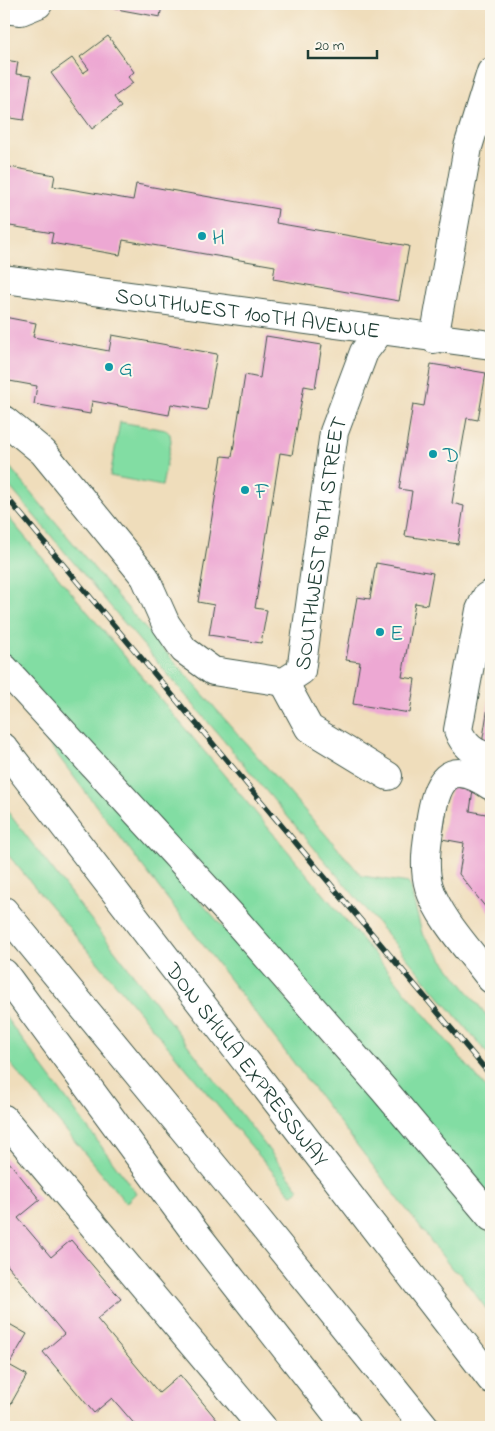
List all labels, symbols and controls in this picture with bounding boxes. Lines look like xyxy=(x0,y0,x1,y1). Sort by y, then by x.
scale bar xyxy=(308,28,376,60)
text: 20 m xyxy=(315,35,345,57)
place label: H xyxy=(212,223,225,255)
marker: H xyxy=(196,230,208,242)
street label: SOUTHWEST 100TH AVENUE xyxy=(113,281,382,349)
place label: G xyxy=(119,354,133,386)
marker: G xyxy=(103,361,115,373)
street label: SOUTHWEST 90TH STREET xyxy=(288,412,357,672)
place label: D xyxy=(442,441,459,473)
marker: D xyxy=(427,448,439,460)
place label: F xyxy=(254,477,269,509)
marker: F xyxy=(239,484,251,496)
place label: E xyxy=(390,619,403,651)
marker: E xyxy=(374,626,386,638)
street label: DON SHULA EXPRESSWAY xyxy=(155,956,335,1175)

